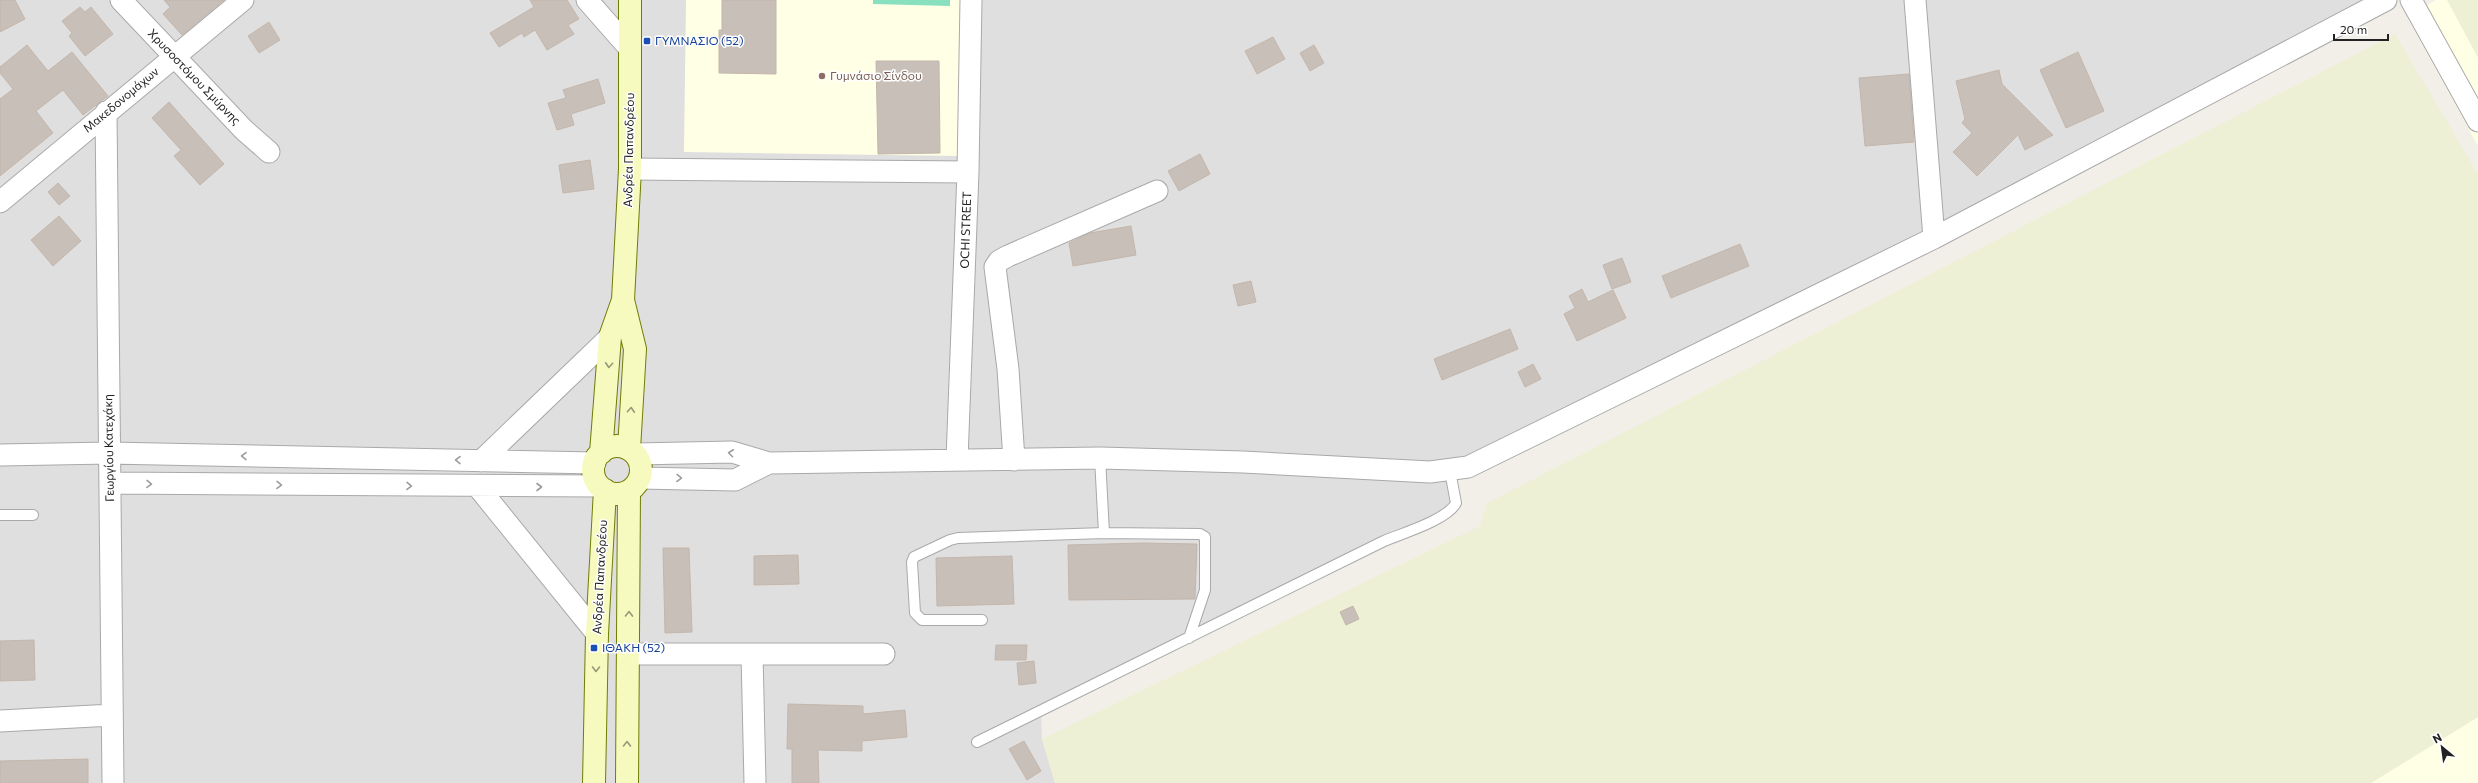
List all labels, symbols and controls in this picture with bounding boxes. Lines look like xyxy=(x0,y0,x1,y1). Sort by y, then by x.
scale bar xyxy=(2334,16,2388,42)
text: 20 m xyxy=(2340,22,2367,36)
street label: Χρυσοστόμου Σμύρνης xyxy=(146,26,244,127)
place label: ΓΥΜΝΑΣΙΟ (52) xyxy=(655,33,744,47)
marker: ΓΥΜΝΑΣΙΟ (52) xyxy=(642,36,652,46)
street label: Μακεδονομάχων xyxy=(80,64,161,135)
place label: Γυμνάσιο Σίνδου xyxy=(830,68,922,82)
marker: Γυμνάσιο Σίνδου xyxy=(817,71,827,81)
street label: Ανδρέα Παπανδρέου xyxy=(620,92,636,207)
street label: OCHI STREET xyxy=(957,191,973,269)
one-way arrow xyxy=(604,362,613,368)
street label: Γεωργίου Κατεχάκη xyxy=(100,394,116,502)
one-way arrow xyxy=(627,407,636,413)
one-way arrow xyxy=(728,449,734,458)
one-way arrow xyxy=(241,452,247,460)
one-way arrow xyxy=(455,456,461,464)
one-way arrow xyxy=(676,474,682,483)
one-way arrow xyxy=(146,480,152,488)
one-way arrow xyxy=(276,481,282,489)
one-way arrow xyxy=(406,482,412,490)
one-way arrow xyxy=(536,483,542,491)
street label: Ανδρέα Παπανδρέου xyxy=(589,519,609,635)
one-way arrow xyxy=(625,611,633,617)
place label: ΙΘΑΚΗ (52) xyxy=(602,640,665,654)
marker: ΙΘΑΚΗ (52) xyxy=(589,643,599,653)
one-way arrow xyxy=(592,666,600,672)
north arrow xyxy=(2422,727,2462,767)
text: N xyxy=(2430,730,2444,746)
one-way arrow xyxy=(623,741,632,747)

